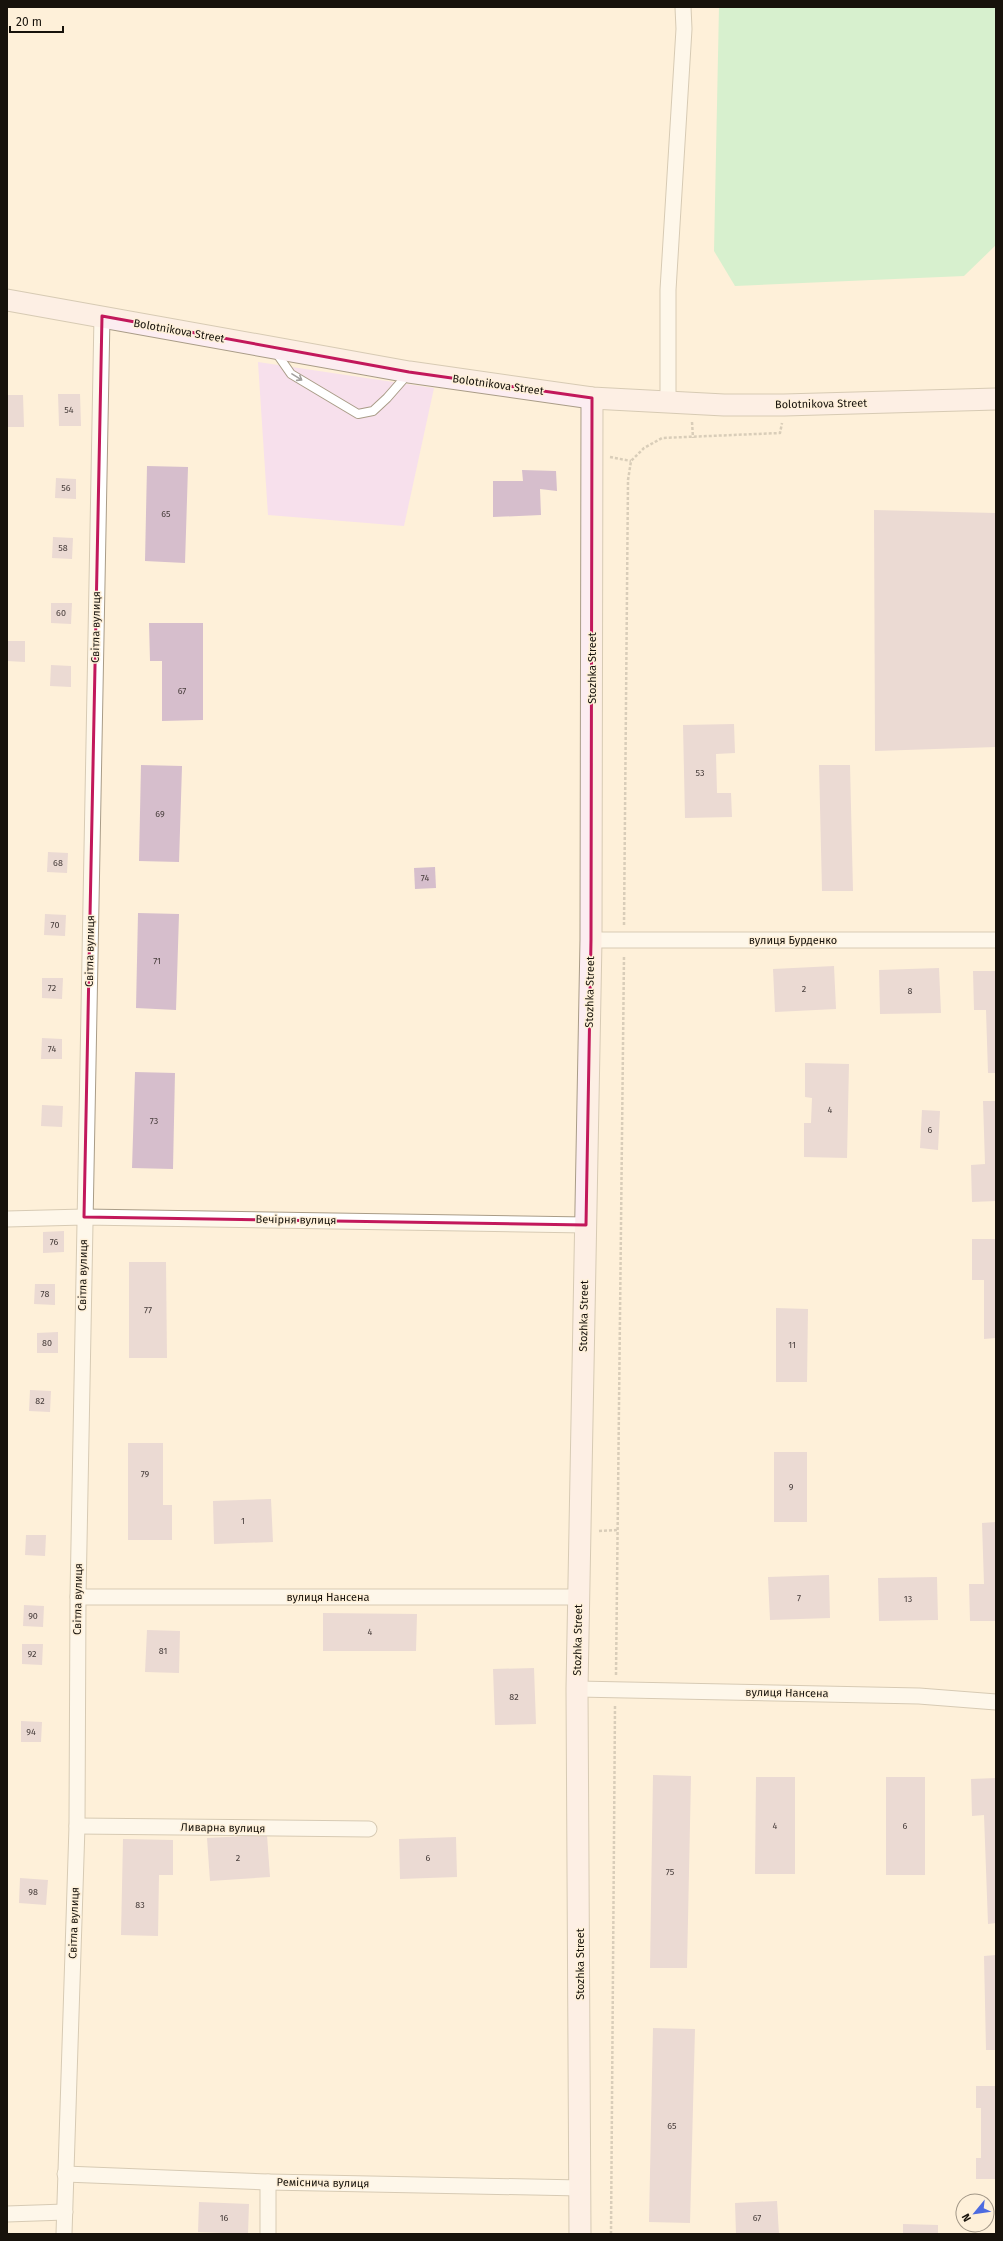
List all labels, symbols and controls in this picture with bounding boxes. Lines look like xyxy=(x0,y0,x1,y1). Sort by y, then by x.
scale bar xyxy=(10,8,63,34)
text: 20 m xyxy=(16,15,42,29)
street label: Bolotnikova Street xyxy=(133,317,226,345)
street label: Bolotnikova Street xyxy=(451,372,545,398)
one-way arrow xyxy=(291,373,302,381)
street label: Bolotnikova Street xyxy=(775,397,867,411)
house number: 54 xyxy=(64,405,74,415)
house number: 56 xyxy=(61,483,71,493)
house number: 65 xyxy=(161,509,171,519)
house number: 58 xyxy=(58,543,68,553)
street label: Світла вулиця xyxy=(89,591,103,663)
house number: 60 xyxy=(56,608,66,618)
street label: Stozhka Street xyxy=(586,632,599,704)
house number: 67 xyxy=(178,686,186,696)
house number: 53 xyxy=(696,768,704,778)
house number: 69 xyxy=(155,809,165,819)
house number: 68 xyxy=(53,858,63,868)
house number: 74 xyxy=(421,873,429,883)
street label: Світла вулиця xyxy=(83,915,97,987)
house number: 70 xyxy=(51,920,59,930)
street label: вулиця Бурденко xyxy=(749,934,837,947)
house number: 71 xyxy=(153,956,161,966)
street label: Stozhka Street xyxy=(583,956,597,1028)
house number: 72 xyxy=(48,983,56,993)
house number: 2 xyxy=(802,984,806,994)
house number: 8 xyxy=(908,986,913,996)
house number: 74 xyxy=(48,1044,56,1054)
house number: 4 xyxy=(828,1105,833,1115)
house number: 73 xyxy=(150,1116,158,1126)
house number: 6 xyxy=(928,1125,933,1135)
street label: Вечірня вулиця xyxy=(256,1213,336,1227)
house number: 76 xyxy=(50,1237,58,1247)
street label: Світла вулиця xyxy=(76,1239,90,1311)
street label: Stozhka Street xyxy=(577,1280,591,1352)
house number: 78 xyxy=(41,1289,49,1299)
house number: 77 xyxy=(144,1305,152,1315)
house number: 80 xyxy=(42,1338,52,1348)
house number: 11 xyxy=(788,1340,796,1350)
house number: 82 xyxy=(35,1396,45,1406)
house number: 79 xyxy=(141,1469,150,1479)
house number: 9 xyxy=(789,1482,794,1492)
house number: 1 xyxy=(241,1516,245,1526)
street label: Світла вулиця xyxy=(71,1563,85,1635)
street label: вулиця Нансена xyxy=(286,1591,370,1604)
house number: 7 xyxy=(797,1593,801,1603)
house number: 13 xyxy=(904,1594,912,1604)
street label: Stozhka Street xyxy=(571,1604,585,1676)
house number: 90 xyxy=(28,1611,38,1621)
house number: 4 xyxy=(368,1627,373,1637)
house number: 81 xyxy=(159,1646,167,1656)
house number: 92 xyxy=(28,1649,36,1659)
street label: вулиця Нансена xyxy=(745,1686,829,1700)
house number: 82 xyxy=(509,1692,519,1702)
house number: 94 xyxy=(26,1727,36,1737)
street label: Ливарна вулиця xyxy=(181,1821,265,1835)
house number: 4 xyxy=(773,1821,778,1831)
house number: 6 xyxy=(903,1821,908,1831)
house number: 2 xyxy=(236,1853,240,1863)
house number: 6 xyxy=(426,1853,431,1863)
house number: 75 xyxy=(666,1867,675,1877)
house number: 98 xyxy=(28,1887,38,1897)
street label: Світла вулиця xyxy=(66,1887,82,1959)
house number: 83 xyxy=(135,1900,145,1910)
street label: Stozhka Street xyxy=(574,1928,587,2000)
house number: 65 xyxy=(667,2121,677,2131)
street label: Реміснича вулиця xyxy=(277,2176,369,2190)
north arrow xyxy=(955,2193,995,2233)
text: N xyxy=(959,2211,974,2224)
house number: 16 xyxy=(220,2213,229,2223)
house number: 67 xyxy=(753,2213,761,2223)

